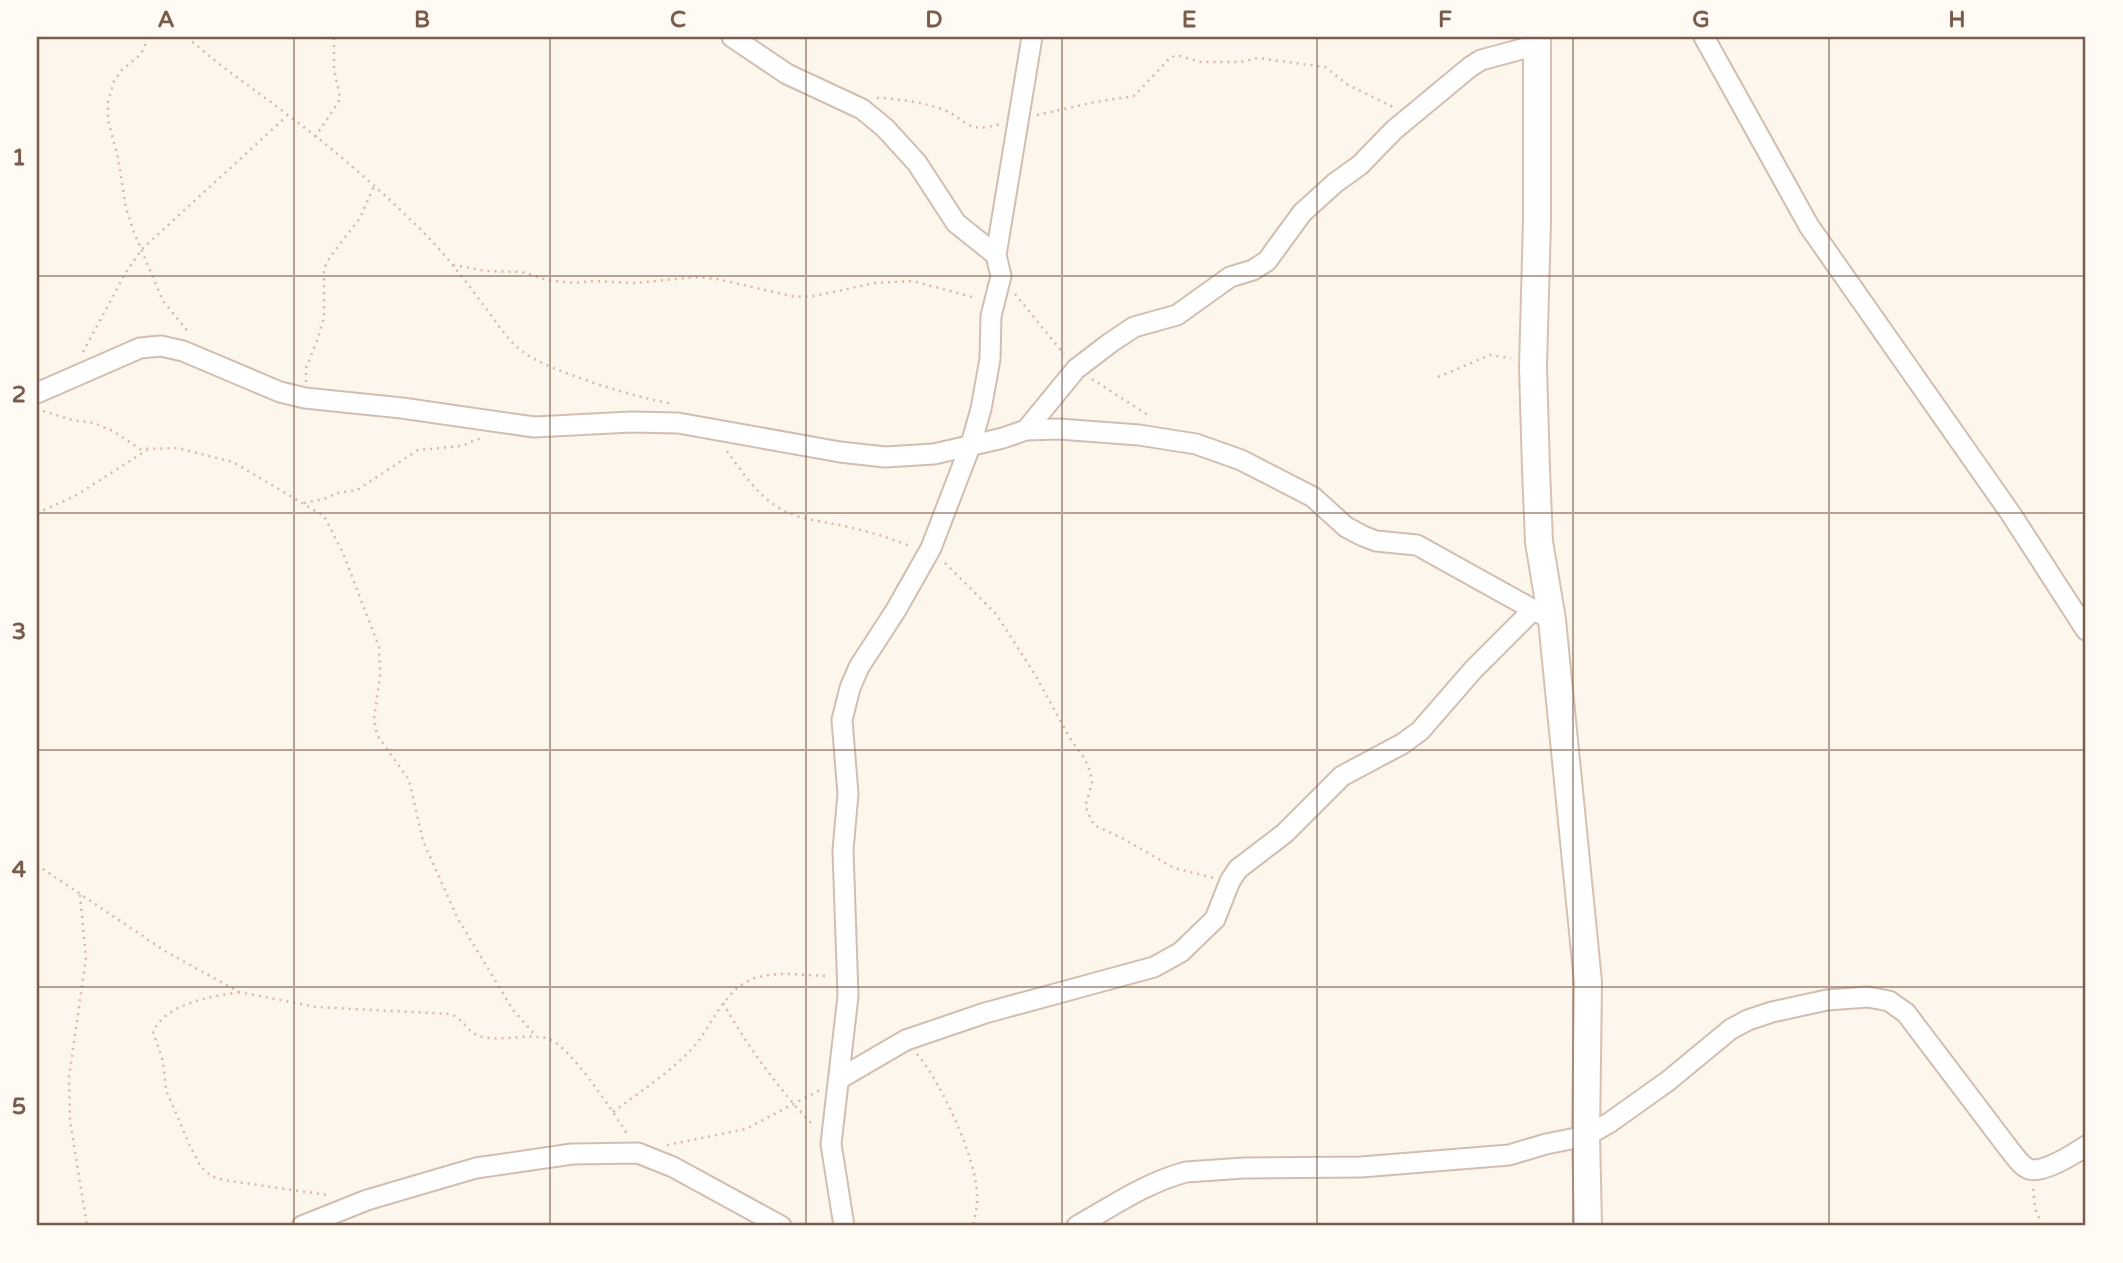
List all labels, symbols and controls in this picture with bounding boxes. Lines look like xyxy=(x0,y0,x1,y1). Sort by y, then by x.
text: A xyxy=(157,6,175,34)
text: B xyxy=(414,6,430,34)
text: C xyxy=(670,6,686,34)
text: D xyxy=(925,6,943,34)
text: E xyxy=(1182,6,1196,34)
text: F xyxy=(1438,6,1452,34)
text: G xyxy=(1692,6,1710,34)
text: H xyxy=(1948,6,1966,34)
text: 1 xyxy=(12,144,26,172)
text: 2 xyxy=(12,381,26,409)
text: 3 xyxy=(12,618,26,646)
text: 4 xyxy=(12,856,27,884)
text: 5 xyxy=(12,1093,26,1121)

